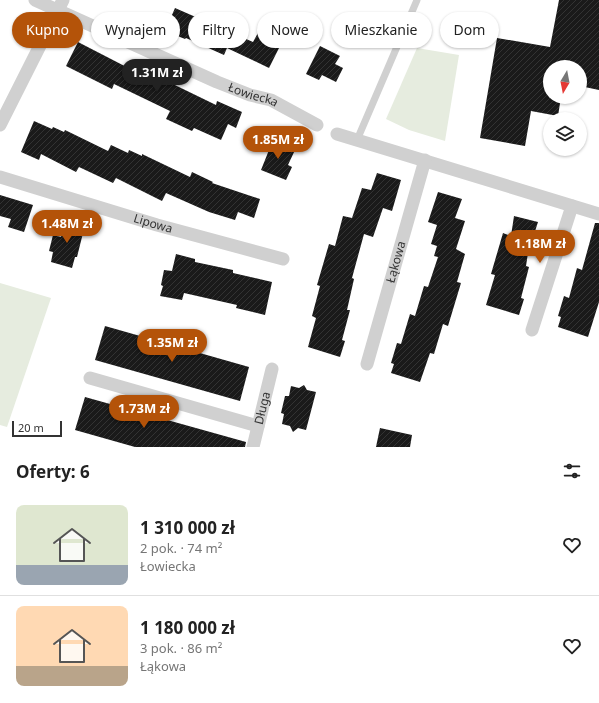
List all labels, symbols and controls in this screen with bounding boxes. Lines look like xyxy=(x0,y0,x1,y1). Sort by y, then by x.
chip: Kupno xyxy=(12,12,83,48)
chip: Wynajem xyxy=(91,12,180,48)
chip: Filtry xyxy=(188,12,249,48)
chip: Nowe xyxy=(257,12,323,48)
chip: Mieszkanie xyxy=(331,12,432,48)
chip: Dom xyxy=(440,12,499,48)
pin: 1.31M zł xyxy=(116,59,198,93)
north arrow xyxy=(543,60,587,104)
map controls xyxy=(543,60,587,156)
text: 1.31M zł xyxy=(131,63,183,81)
street label: Łowiecka xyxy=(226,78,282,110)
button: layers xyxy=(543,112,587,156)
pin: 1.85M zł xyxy=(237,126,319,160)
text: 1.85M zł xyxy=(252,130,304,148)
street label: Lipowa xyxy=(132,209,175,237)
pin: 1.48M zł xyxy=(26,210,108,244)
text: 1.48M zł xyxy=(41,214,93,232)
pin: 1.18M zł xyxy=(499,230,581,264)
text: 1.18M zł xyxy=(514,234,566,252)
street label: Łąkowa xyxy=(381,239,410,285)
pin: 1.35M zł xyxy=(131,329,213,363)
text: 1.35M zł xyxy=(146,333,198,351)
street label: Długa xyxy=(250,390,274,426)
pin: 1.73M zł xyxy=(103,395,185,429)
text: 1.73M zł xyxy=(118,399,170,417)
scale bar xyxy=(12,419,62,438)
text: 20 m xyxy=(18,420,44,435)
text: Oferty: 6 xyxy=(16,460,90,483)
icon: filters xyxy=(561,460,583,482)
text: 1 310 000 zł xyxy=(140,516,235,539)
icon: home xyxy=(48,521,96,569)
icon: heart xyxy=(561,534,583,556)
text: 2 pok. · 74 m² xyxy=(140,539,222,557)
text: Łowiecka xyxy=(140,557,196,575)
text: 1 180 000 zł xyxy=(140,616,235,639)
icon: home xyxy=(48,622,96,670)
icon: heart xyxy=(561,635,583,657)
text: 3 pok. · 86 m² xyxy=(140,639,222,657)
text: Łąkowa xyxy=(140,657,186,675)

